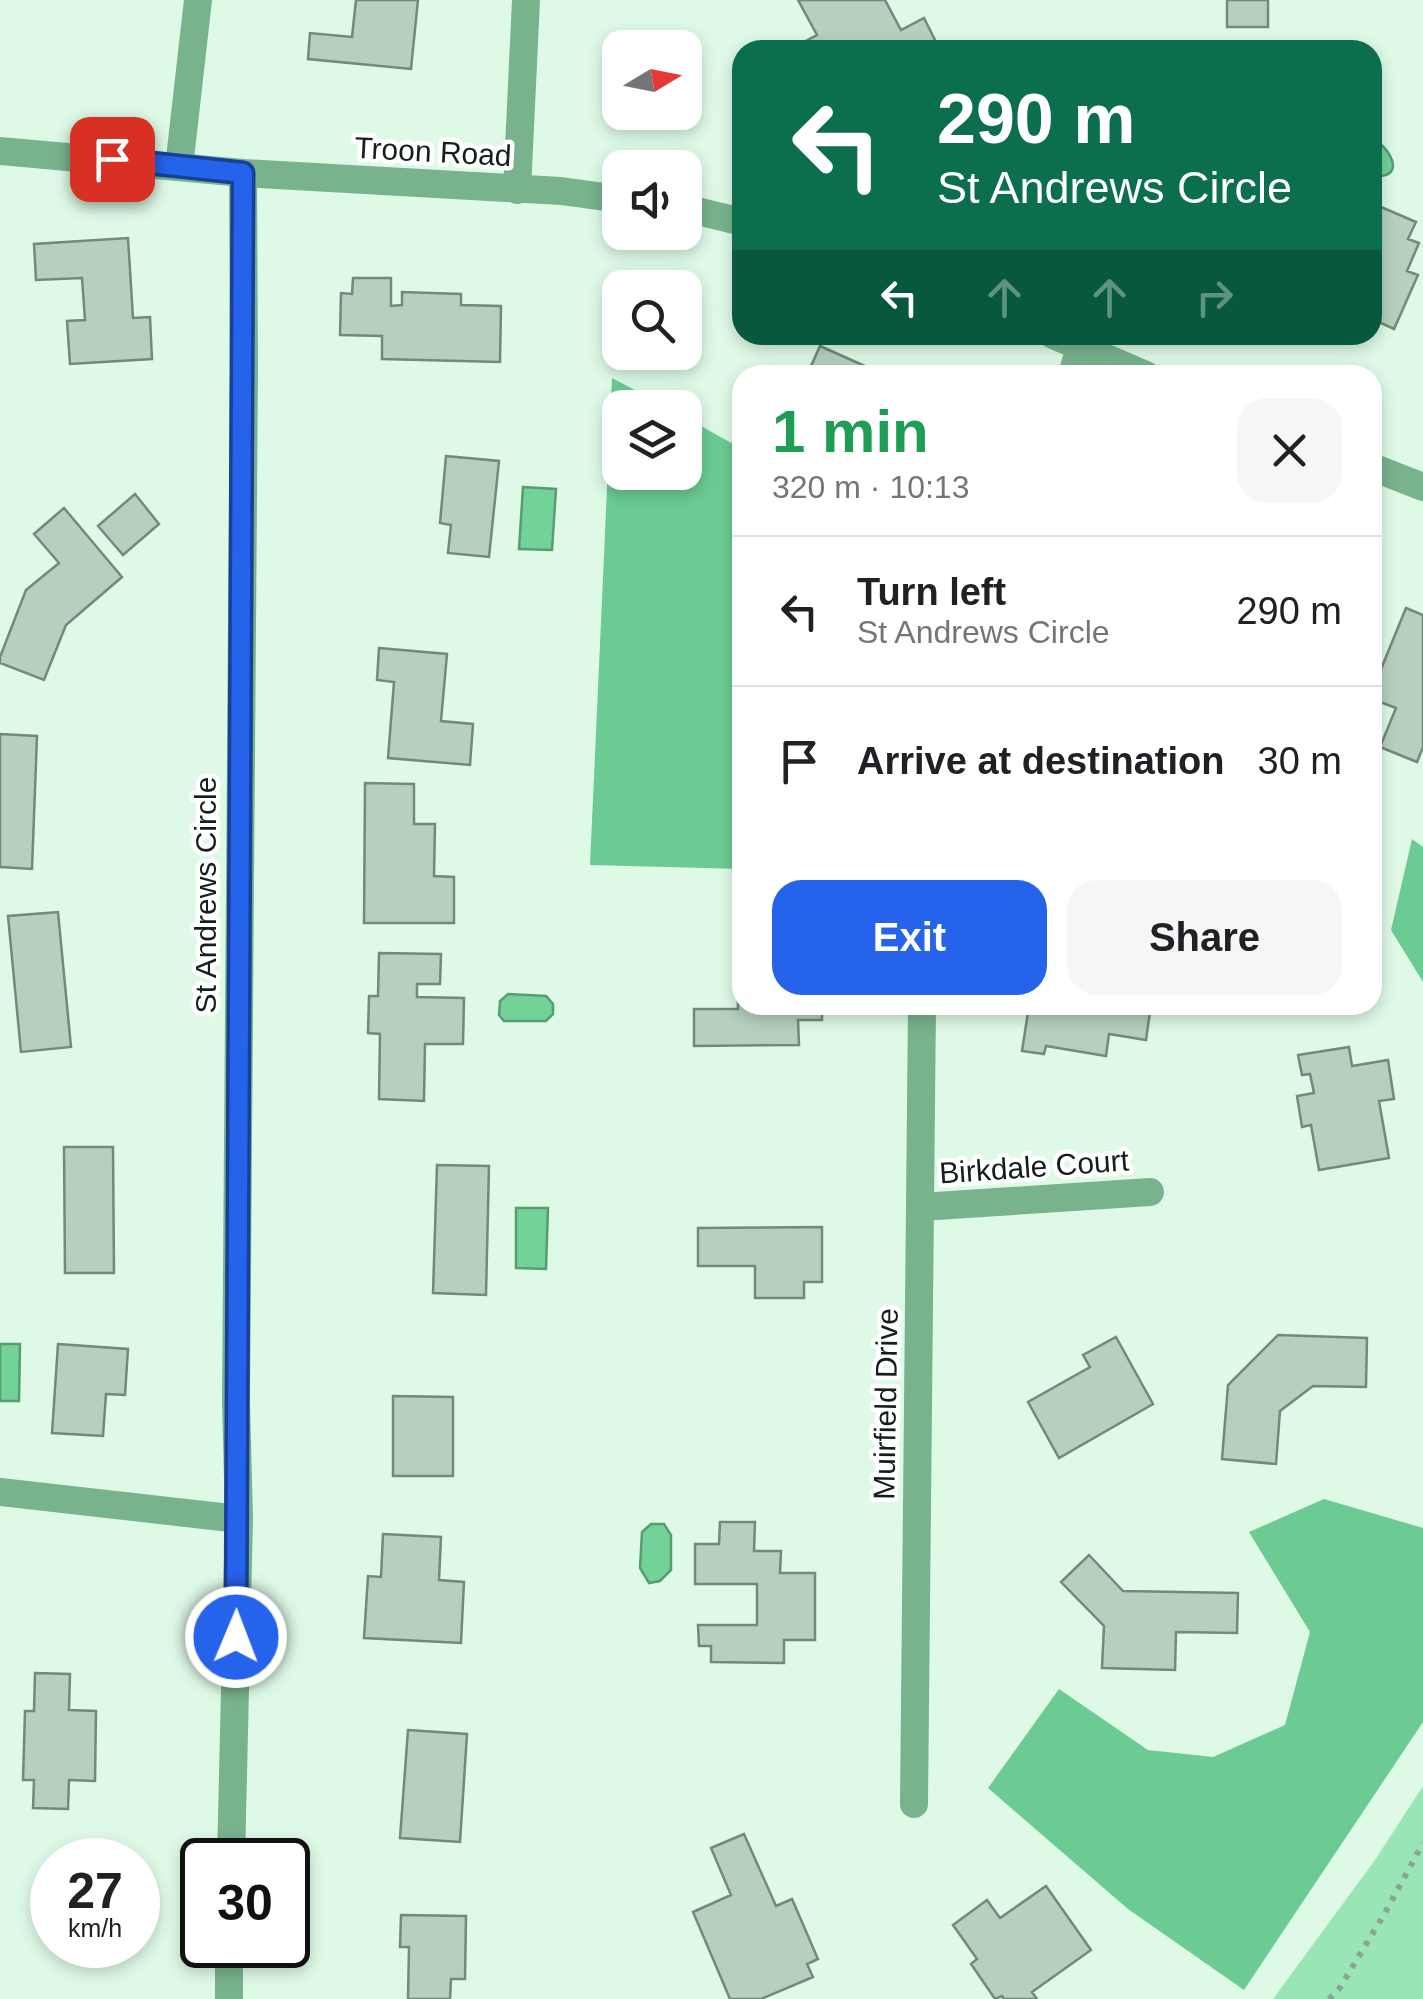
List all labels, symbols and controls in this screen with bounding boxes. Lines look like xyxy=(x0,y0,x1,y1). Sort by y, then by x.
north arrow xyxy=(602,30,702,130)
map controls xyxy=(602,30,702,490)
icon: left xyxy=(772,80,902,210)
text: 290 m xyxy=(937,80,1135,158)
pin xyxy=(70,117,155,202)
street label: Troon Road xyxy=(354,131,512,172)
icon: arrive xyxy=(85,132,140,187)
button: sound xyxy=(602,150,702,250)
text: St Andrews Circle xyxy=(937,162,1292,213)
button: search xyxy=(602,270,702,370)
icon: left xyxy=(872,270,927,325)
icon: ahead xyxy=(977,270,1032,325)
icon: ahead xyxy=(1082,270,1137,325)
icon: right xyxy=(1187,270,1242,325)
button: layers xyxy=(602,390,702,490)
text: 1 min xyxy=(772,398,929,465)
button: close xyxy=(1237,398,1342,503)
text: 320 m · 10:13 xyxy=(772,469,969,505)
text: Turn left xyxy=(857,571,1006,613)
icon: left xyxy=(772,584,827,639)
text: 290 m xyxy=(1236,590,1342,632)
text: St Andrews Circle xyxy=(857,614,1110,650)
icon: arrive xyxy=(772,734,827,789)
text: Arrive at destination xyxy=(857,740,1224,782)
text: 30 m xyxy=(1258,740,1342,782)
street label: St Andrews Circle xyxy=(189,777,222,1013)
button: Exit xyxy=(772,880,1047,995)
button: Share xyxy=(1067,880,1342,995)
street label: Birkdale Court xyxy=(938,1143,1131,1190)
street label: Muirfield Drive xyxy=(867,1308,904,1500)
position arrow xyxy=(184,1585,288,1689)
speed limit sign: 30 xyxy=(180,1838,310,1968)
text: 27 xyxy=(67,1863,123,1919)
text: km/h xyxy=(68,1914,122,1942)

